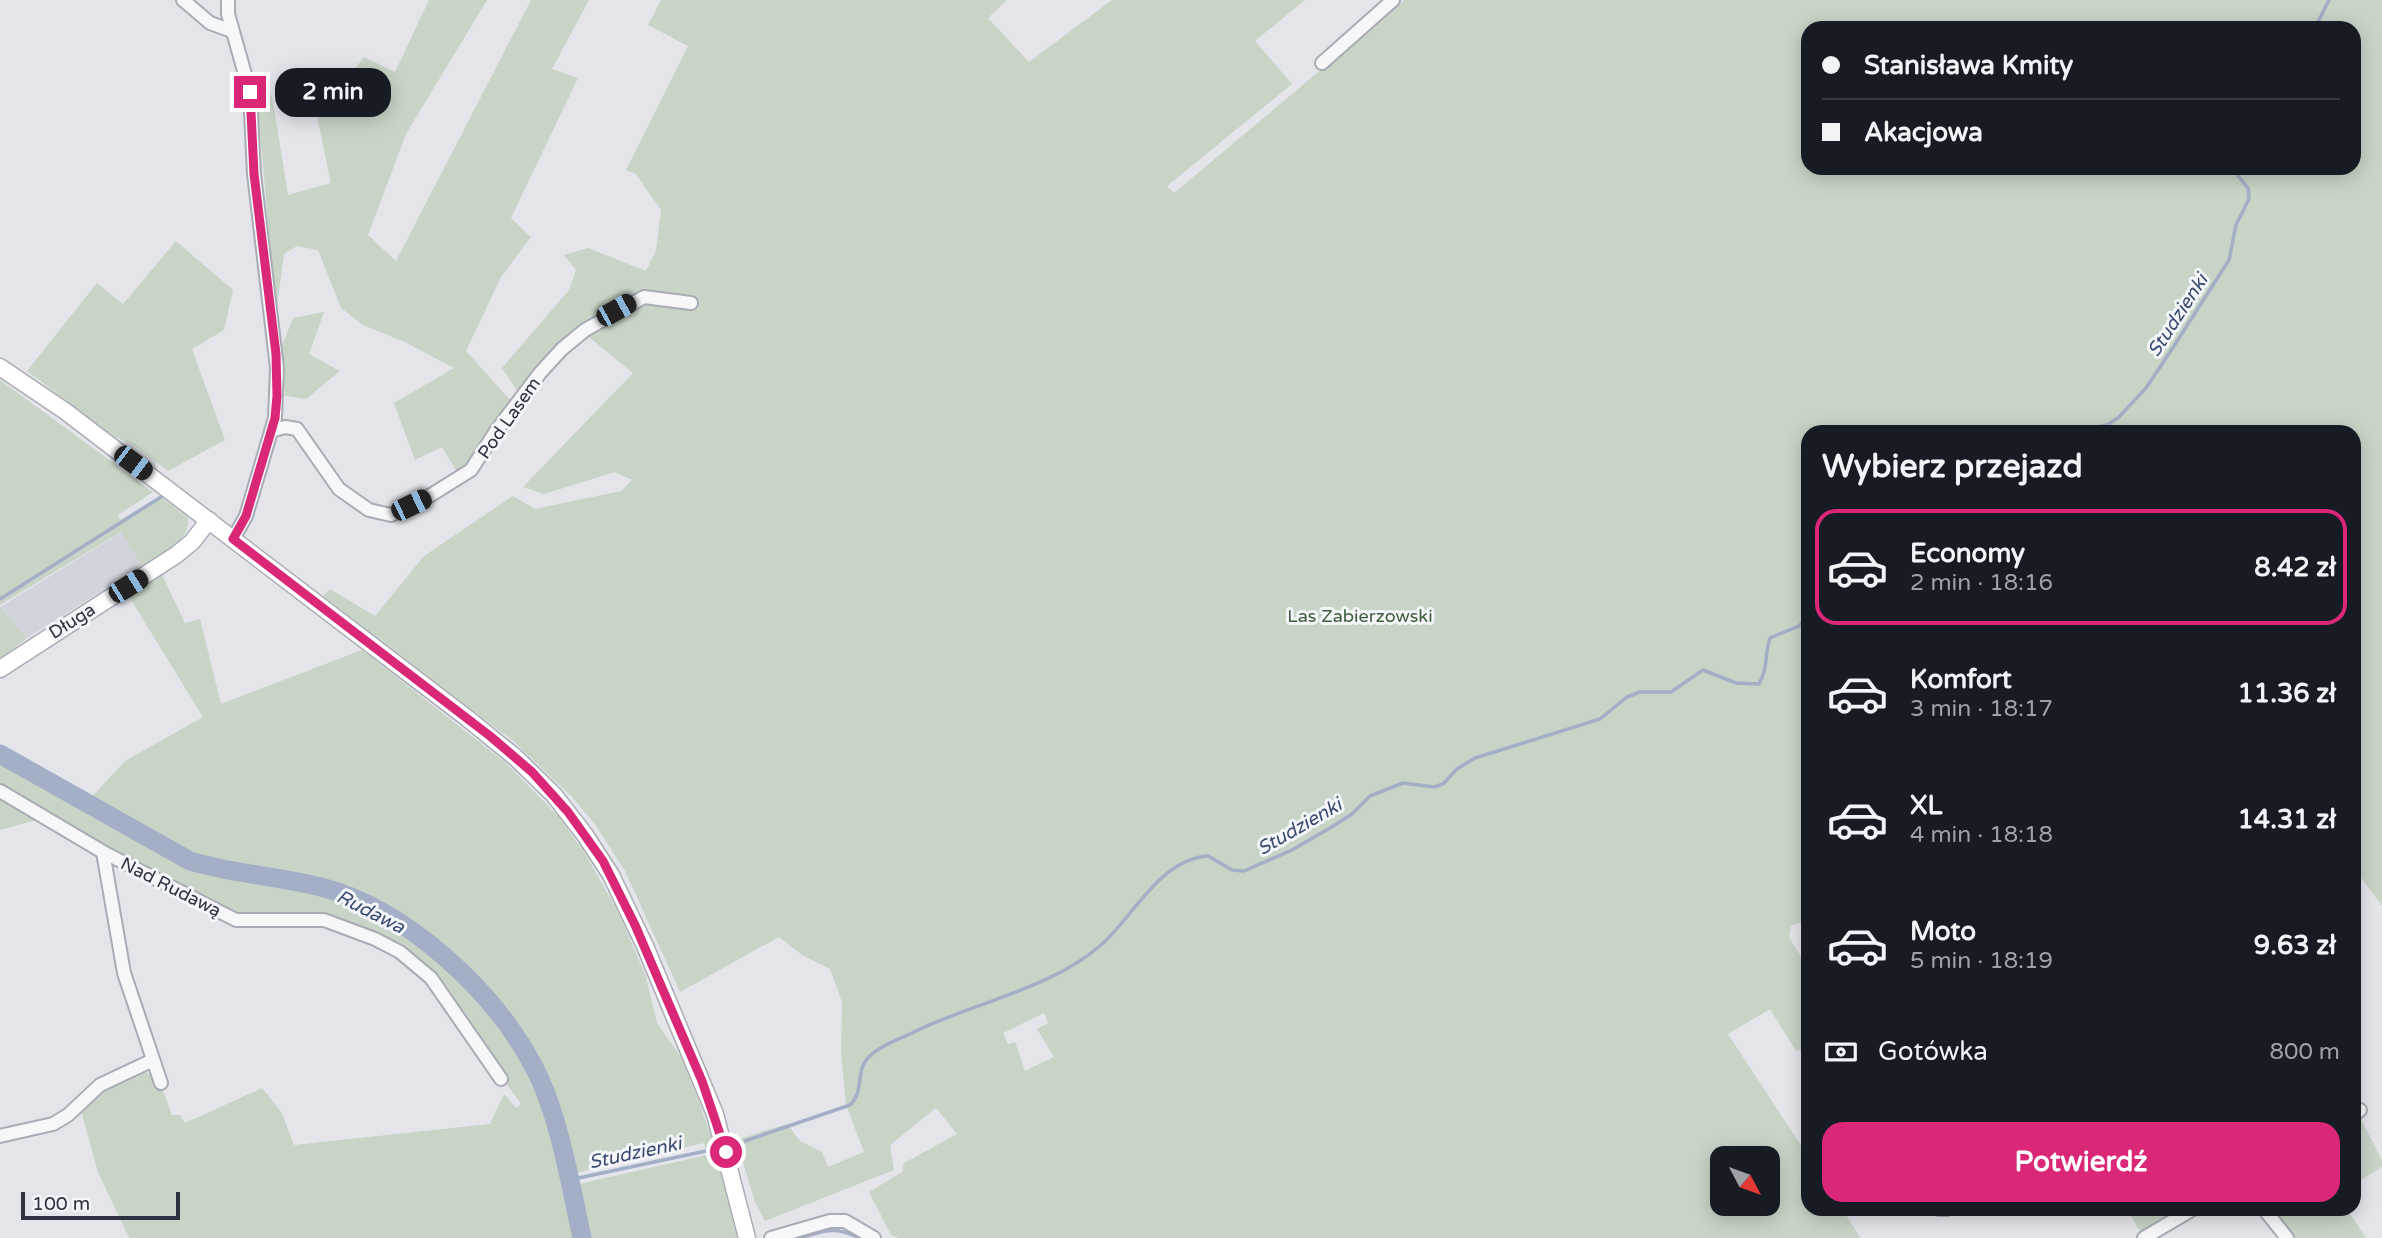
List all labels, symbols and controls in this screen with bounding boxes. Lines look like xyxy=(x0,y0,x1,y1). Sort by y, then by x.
text: Stanisława Kmity xyxy=(1864,50,2073,81)
callout: 2 min xyxy=(274,68,390,116)
route end xyxy=(234,76,266,108)
text: 2 min xyxy=(302,78,364,106)
text: Akacjowa xyxy=(1864,117,1983,148)
water label: Studzienki xyxy=(2143,268,2214,361)
car xyxy=(593,291,640,329)
street label: Pod Lasem xyxy=(473,373,545,463)
car xyxy=(110,442,157,484)
text: Wybierz przejazd xyxy=(1822,448,2083,486)
car xyxy=(388,486,435,524)
icon: car xyxy=(1826,536,1889,599)
text: Economy xyxy=(1910,538,2025,569)
text: 8.42 zł xyxy=(2254,552,2336,583)
car xyxy=(105,566,152,606)
text: 2 min · 18:16 xyxy=(1910,569,2053,597)
street label: Długa xyxy=(45,598,99,644)
park label: Las Zabierzowski xyxy=(1287,605,1433,627)
icon: car xyxy=(1826,662,1889,725)
text: Komfort xyxy=(1910,664,2012,695)
text: 11.36 zł xyxy=(2237,678,2336,709)
text: 3 min · 18:17 xyxy=(1910,695,2053,723)
icon: car xyxy=(1826,788,1889,851)
text: XL xyxy=(1910,790,1942,821)
water label: Studzienki xyxy=(1253,793,1348,860)
text: 14.31 zł xyxy=(2237,804,2336,835)
text: 4 min · 18:18 xyxy=(1910,821,2053,849)
street label: Nad Rudawą xyxy=(117,852,225,922)
water label: Rudawa xyxy=(333,885,409,939)
icon: car xyxy=(1826,914,1889,977)
text: Moto xyxy=(1910,916,1976,947)
text: 9.63 zł xyxy=(2254,930,2336,961)
text: 5 min · 18:19 xyxy=(1910,947,2053,975)
icon: cash xyxy=(1822,1033,1860,1071)
text: Gotówka xyxy=(1878,1036,1988,1067)
text: 800 m xyxy=(2270,1038,2340,1066)
button: Potwierdź xyxy=(1822,1122,2340,1202)
water label: Studzienki xyxy=(587,1132,686,1173)
route start xyxy=(710,1136,742,1168)
north arrow xyxy=(1710,1146,1780,1216)
map controls xyxy=(1710,1146,1780,1216)
scale bar xyxy=(21,1189,180,1221)
text: 100 m xyxy=(32,1193,90,1215)

